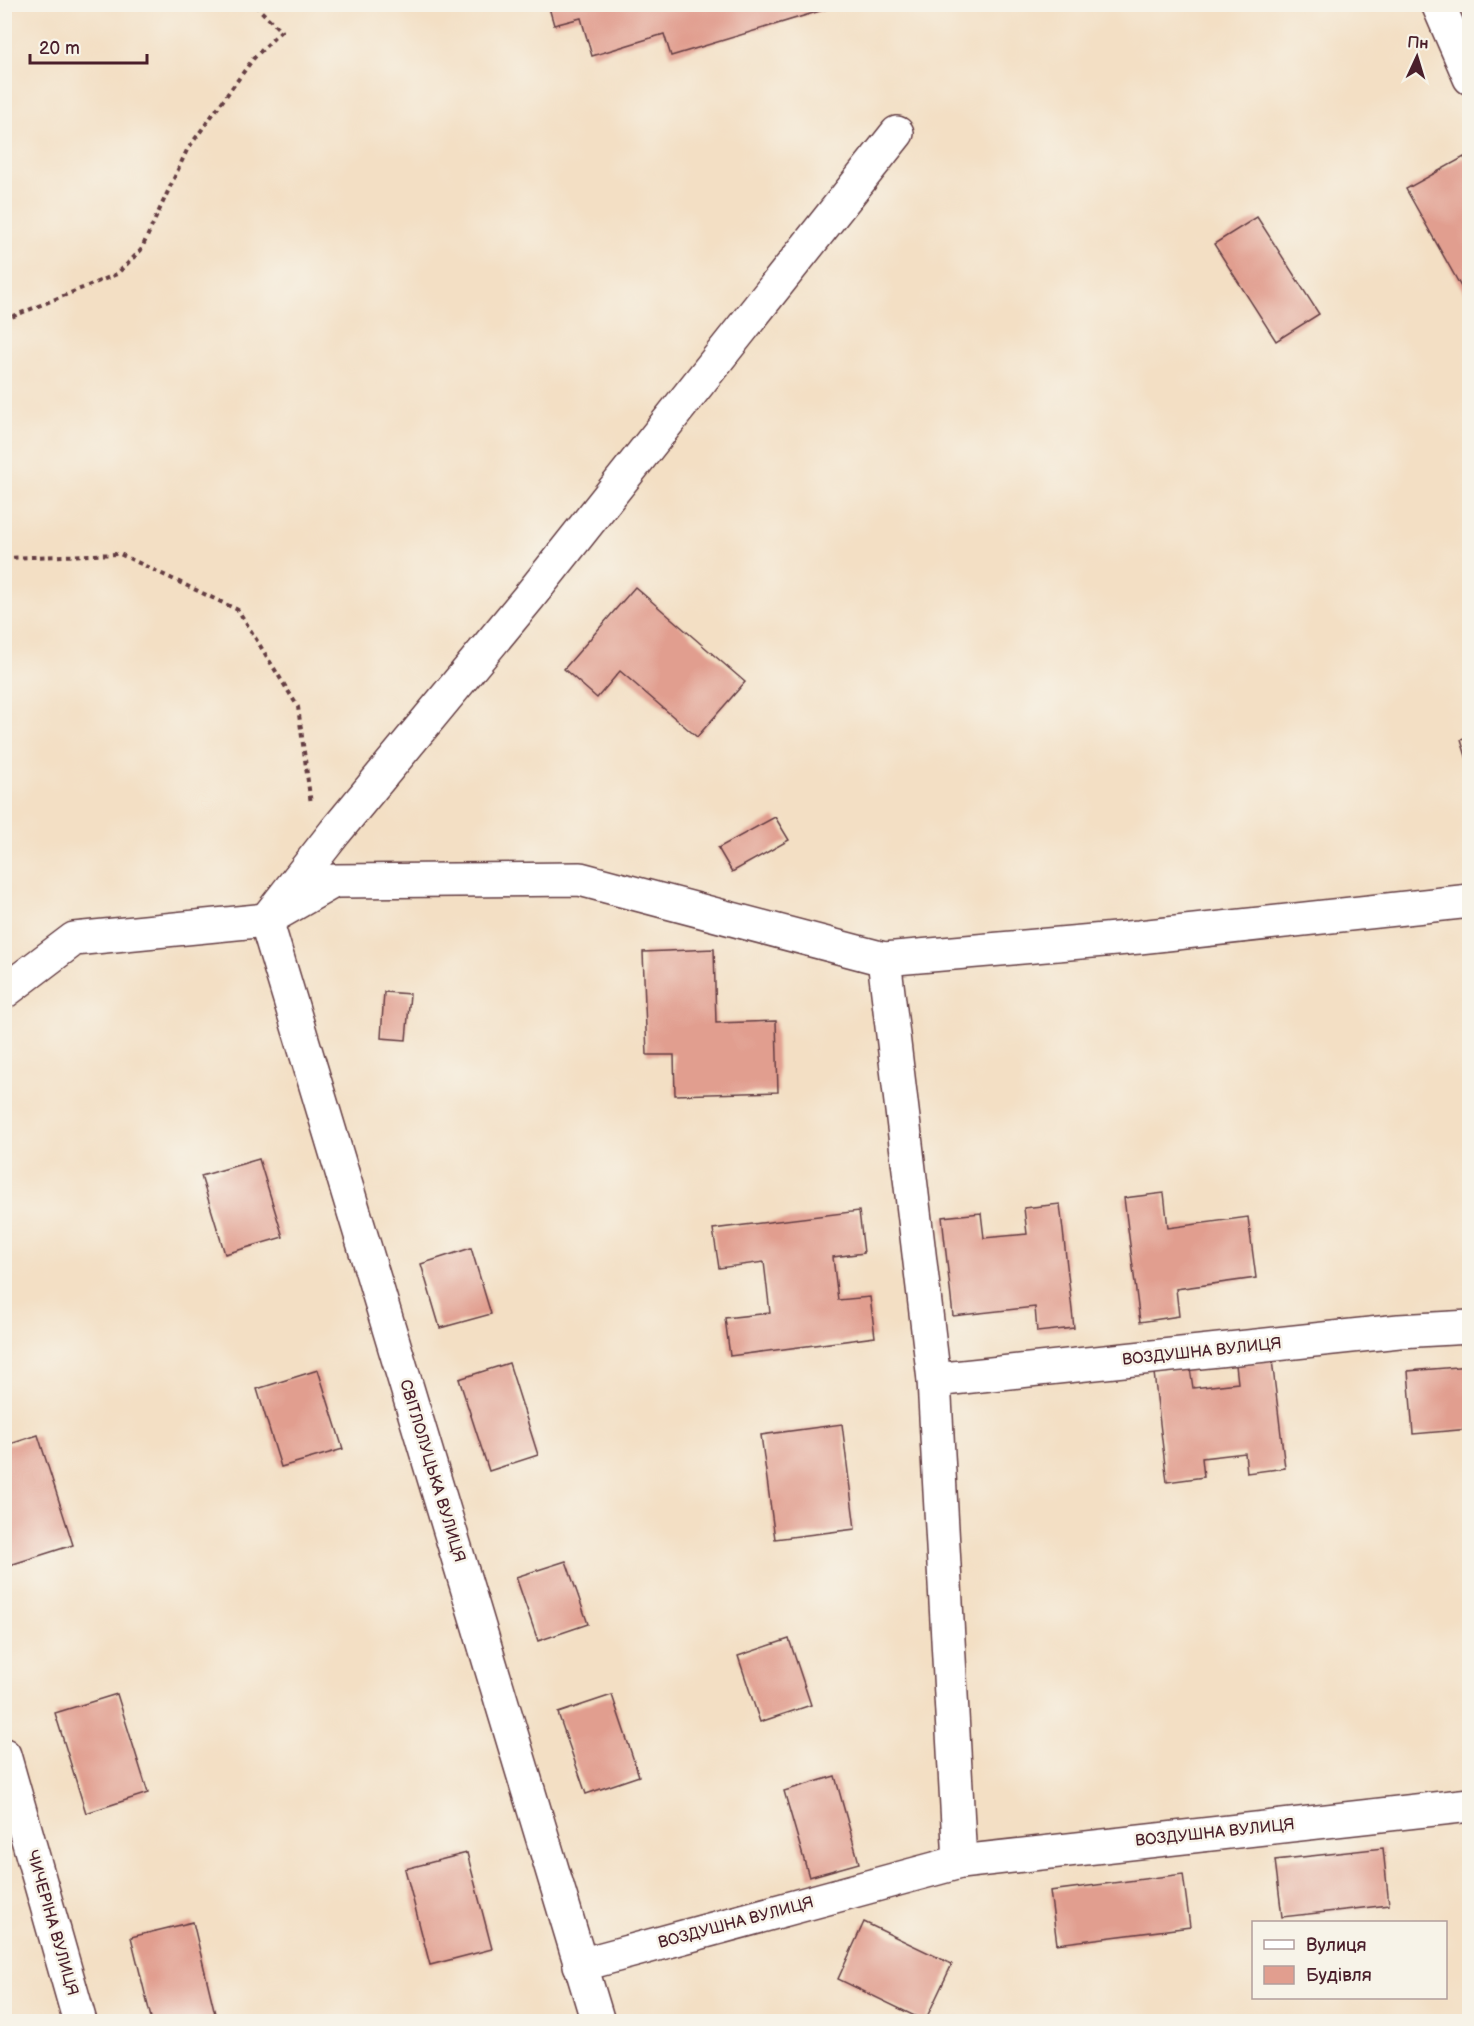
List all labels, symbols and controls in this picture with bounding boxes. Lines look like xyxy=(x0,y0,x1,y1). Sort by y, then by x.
scale bar xyxy=(30,27,147,65)
north arrow xyxy=(1387,27,1447,87)
text: Пн xyxy=(1407,33,1429,54)
text: 20 m xyxy=(39,38,80,59)
street label: ВОЗДУШНА ВУЛИЦЯ xyxy=(1121,1334,1283,1370)
street label: СВІТЛОЛУЦЬКА ВУЛИЦЯ xyxy=(395,1377,469,1565)
street label: ВОЗДУШНА ВУЛИЦЯ xyxy=(1134,1815,1296,1851)
street label: ЧИЧЕРІНА ВУЛИЦЯ xyxy=(22,1848,82,1998)
street label: ВОЗДУШНА ВУЛИЦЯ xyxy=(656,1893,816,1953)
legend xyxy=(1252,1921,1447,1999)
text: Вулиця xyxy=(1306,1935,1367,1956)
text: Будівля xyxy=(1306,1965,1372,1986)

